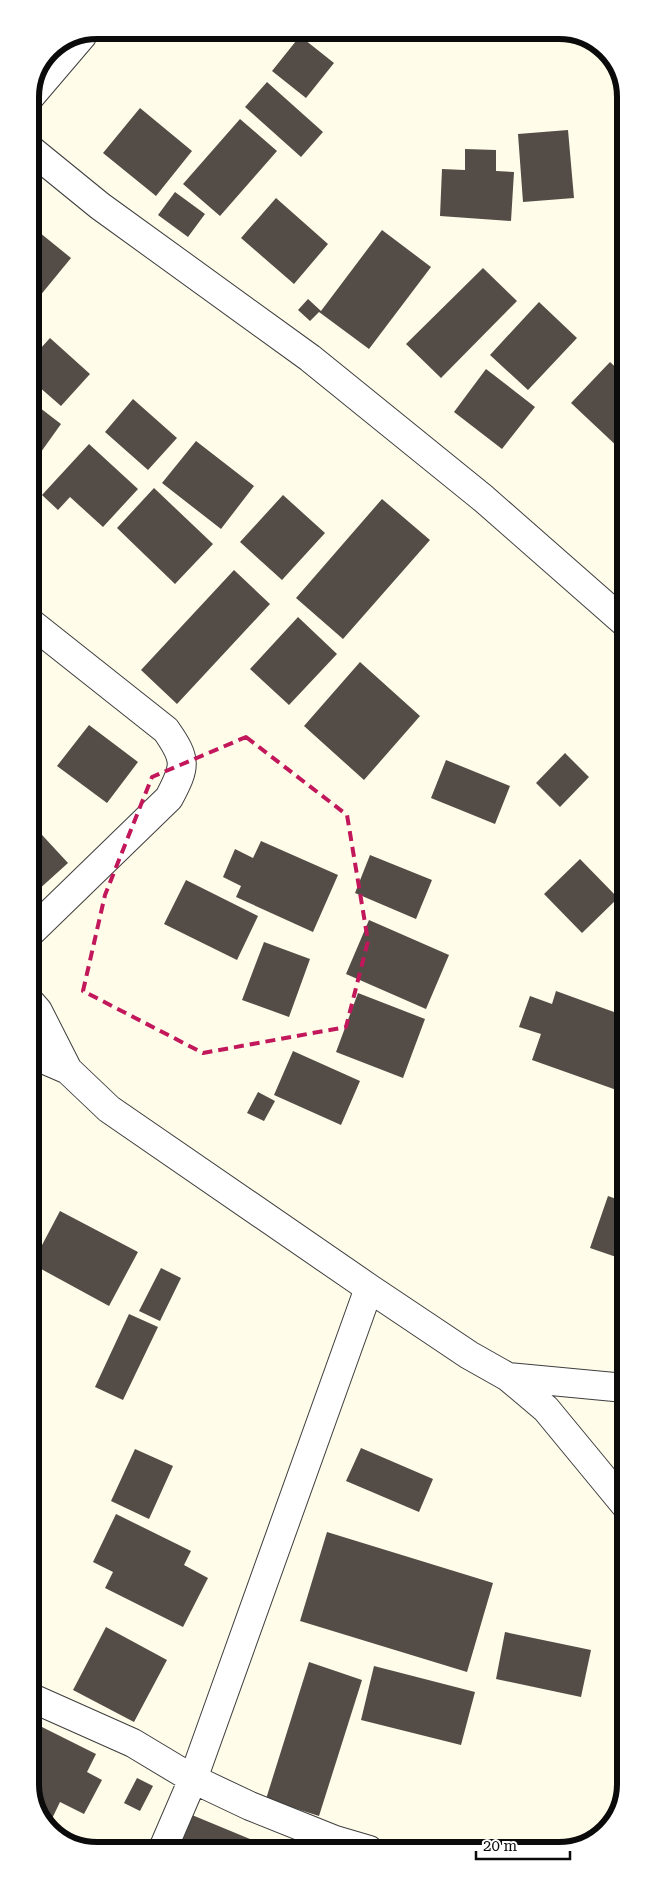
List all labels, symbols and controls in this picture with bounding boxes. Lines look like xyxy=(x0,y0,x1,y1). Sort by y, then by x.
scale bar xyxy=(476,1828,570,1860)
text: 20 m xyxy=(483,1837,518,1855)

